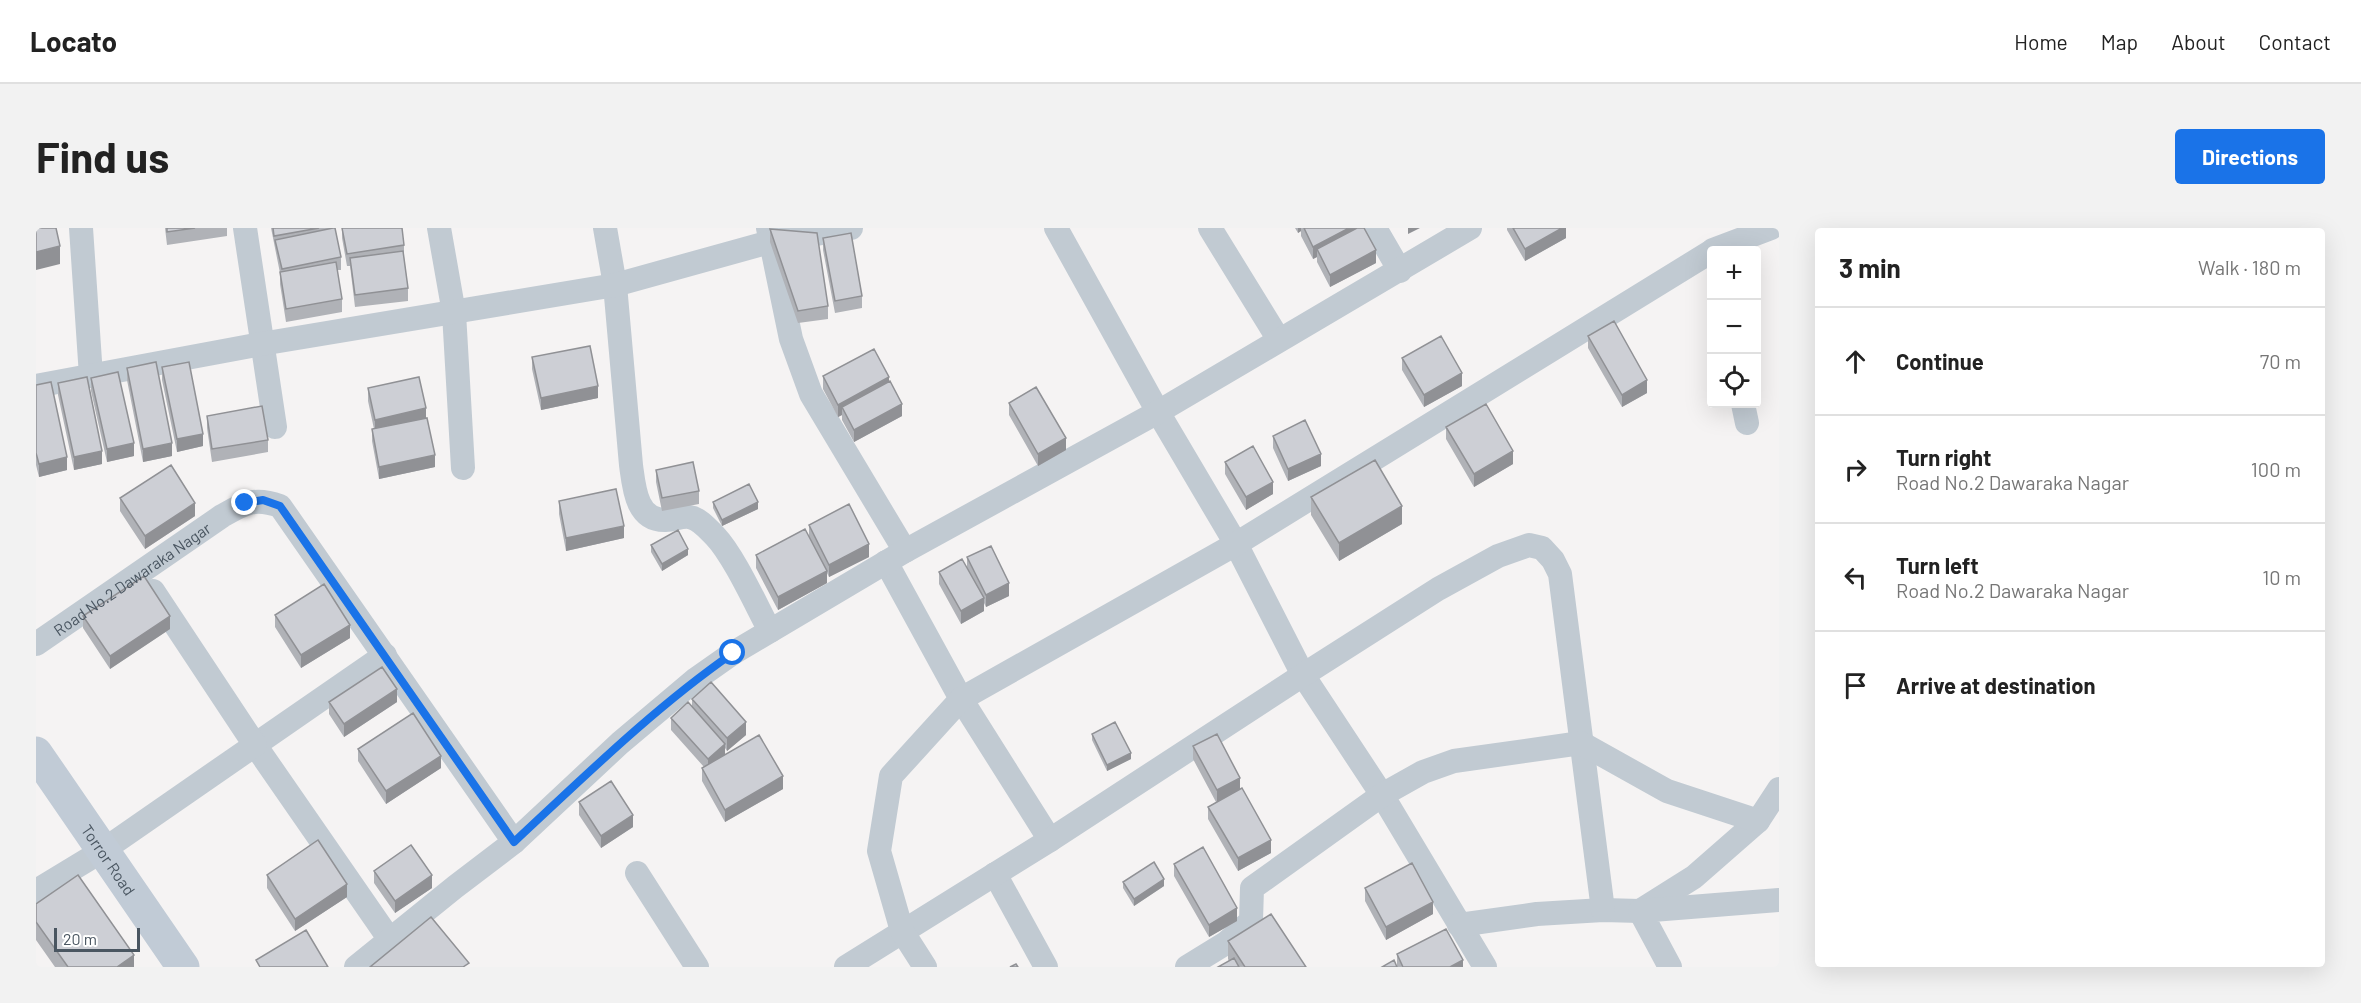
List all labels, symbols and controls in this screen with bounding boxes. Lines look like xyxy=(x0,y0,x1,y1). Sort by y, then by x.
text: Locato xyxy=(30,24,117,58)
text: Home xyxy=(2014,29,2068,54)
text: Map xyxy=(2101,29,2138,54)
text: About xyxy=(2171,29,2226,54)
text: Contact xyxy=(2259,29,2331,54)
button: Directions xyxy=(2175,129,2325,184)
text: Find us xyxy=(36,131,169,181)
map controls xyxy=(1707,246,1761,408)
button: + xyxy=(1707,246,1761,300)
text: 3 min xyxy=(1839,252,1901,283)
text: Walk · 180 m xyxy=(2198,255,2301,279)
button: − xyxy=(1707,300,1761,354)
icon: ahead xyxy=(1839,345,1872,378)
text: Continue xyxy=(1896,348,1984,374)
text: 70 m xyxy=(2260,349,2301,373)
button: locate xyxy=(1707,354,1761,408)
text: Turn right xyxy=(1896,444,1991,470)
icon: right xyxy=(1839,453,1872,486)
text: 100 m xyxy=(2251,457,2301,481)
text: Road No.2 Dawaraka Nagar xyxy=(1896,470,2129,494)
route end xyxy=(231,489,257,515)
street label: Road No.2 Dawaraka Nagar xyxy=(49,517,214,639)
text: Turn left xyxy=(1896,552,1979,578)
icon: left xyxy=(1839,561,1872,594)
text: 10 m xyxy=(2262,565,2301,589)
text: Road No.2 Dawaraka Nagar xyxy=(1896,578,2129,602)
route start xyxy=(719,639,745,665)
icon: arrive xyxy=(1839,669,1872,702)
text: Arrive at destination xyxy=(1896,672,2095,698)
street label: Torror Road xyxy=(78,820,140,898)
scale bar xyxy=(54,925,140,952)
text: 20 m xyxy=(63,929,97,948)

